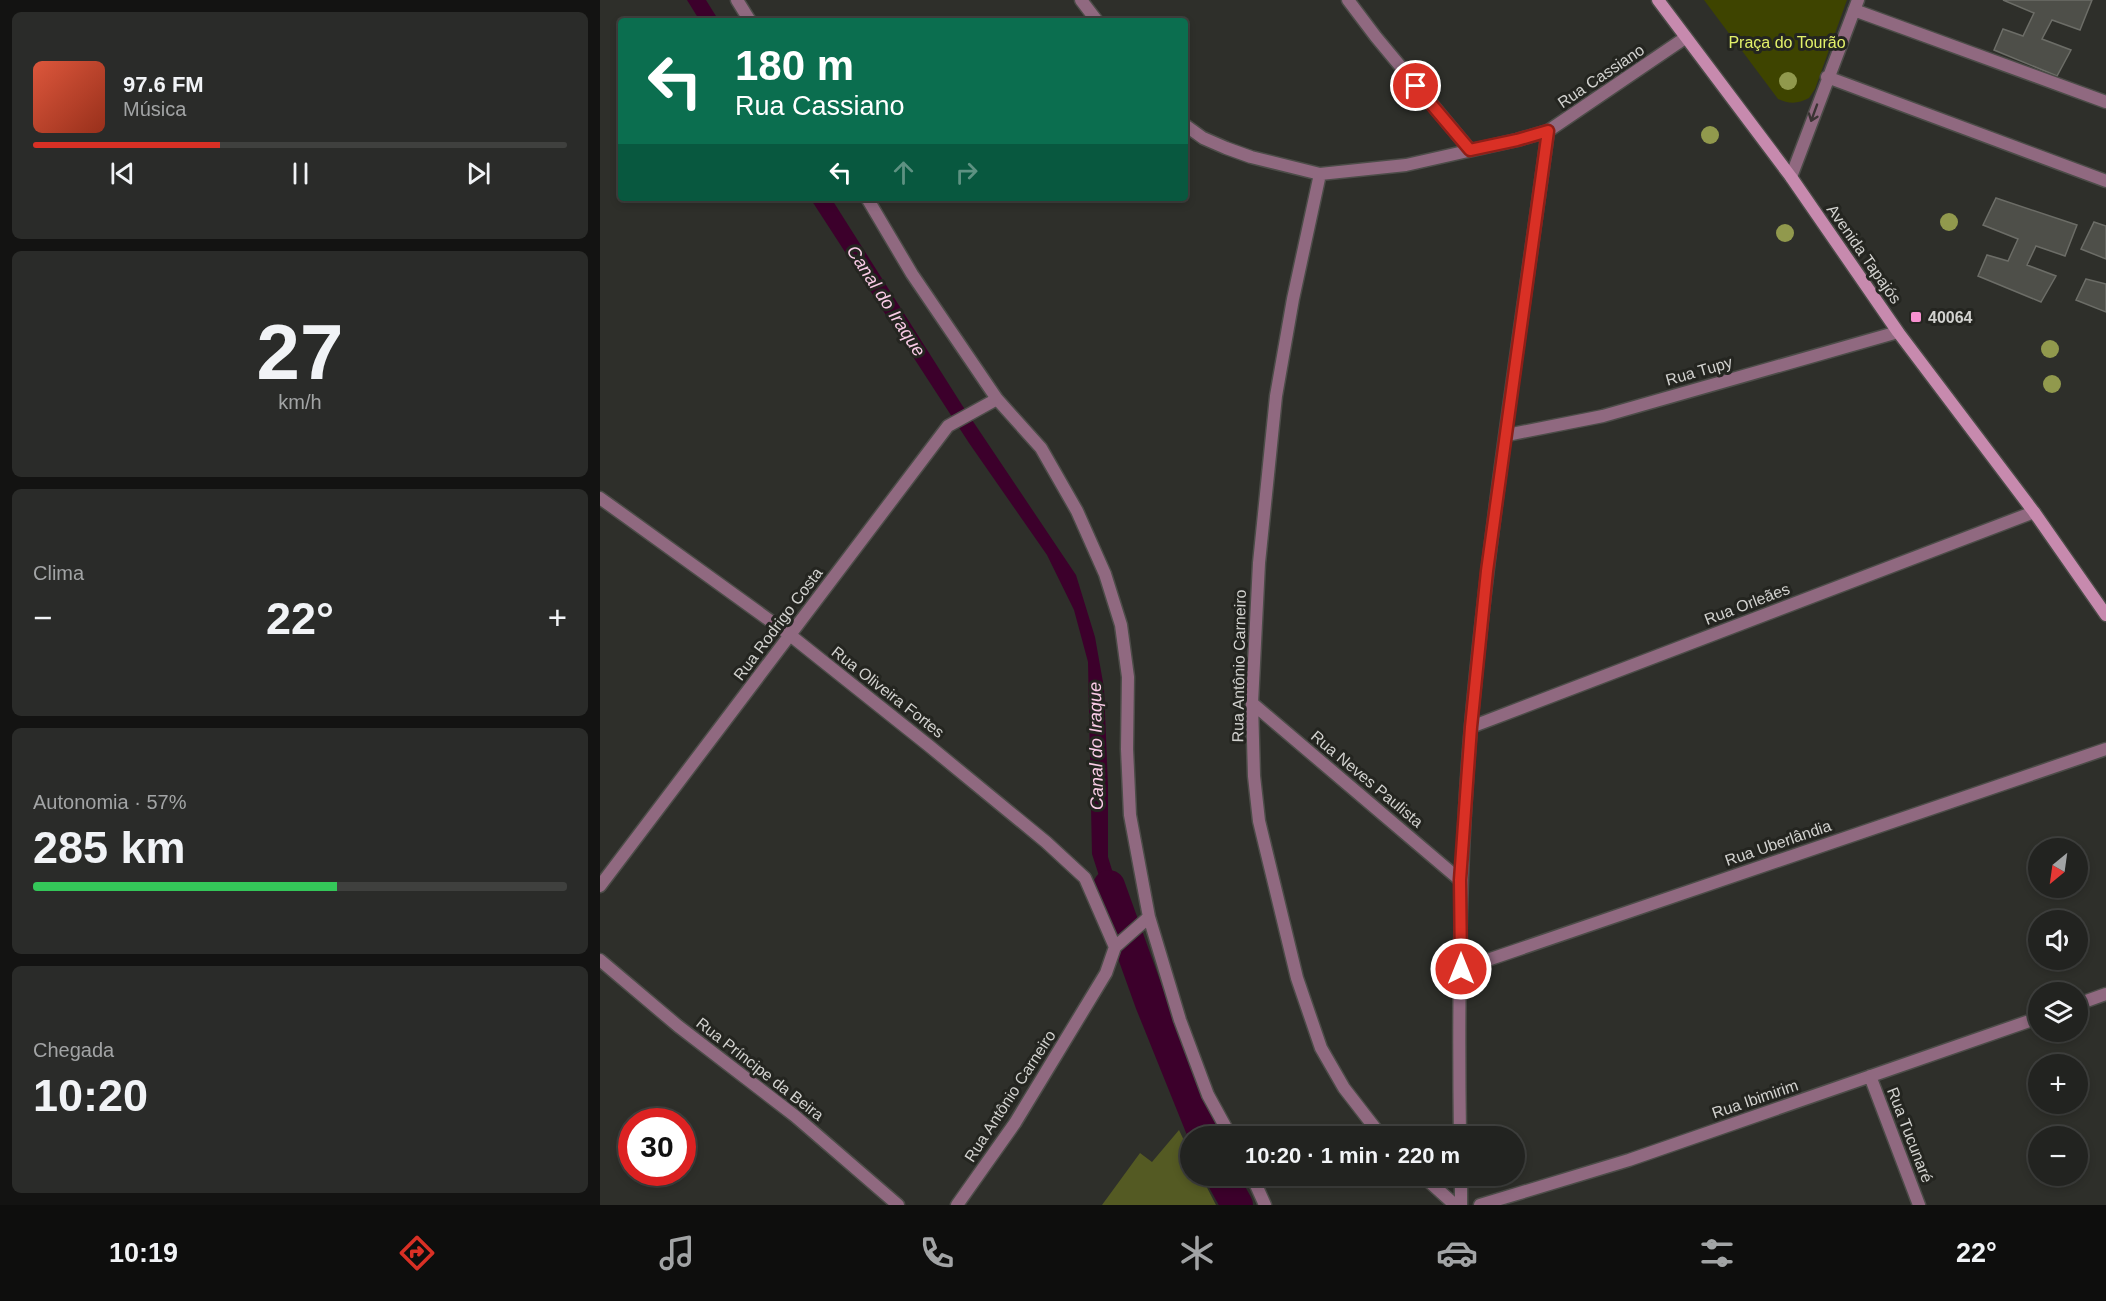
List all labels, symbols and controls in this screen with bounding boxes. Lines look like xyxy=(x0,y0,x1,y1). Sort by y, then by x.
park label: Praça do Tourão xyxy=(1728,34,1846,51)
street label: Rua Cassiano xyxy=(1555,41,1647,111)
icon: left xyxy=(636,42,714,120)
text: 180 m xyxy=(735,42,854,89)
pin xyxy=(1390,60,1441,111)
icon: arrive xyxy=(1399,69,1432,102)
text: 97.6 FM xyxy=(123,72,204,97)
text: Rua Cassiano xyxy=(735,91,905,121)
text: Música xyxy=(123,98,186,120)
one-way arrow xyxy=(1807,103,1818,122)
icon: left xyxy=(824,156,857,189)
icon: ahead xyxy=(887,156,920,189)
icon: right xyxy=(950,156,983,189)
icon: previous xyxy=(106,157,139,190)
icon: pause xyxy=(284,157,317,190)
icon: next xyxy=(462,157,495,190)
street label: Avenida Tapajós xyxy=(1824,201,1904,307)
water label: Canal do Iraque xyxy=(843,242,929,360)
text: 27 xyxy=(257,308,343,396)
place label: 40064 xyxy=(1928,309,1973,326)
marker: 40064 xyxy=(1909,310,1923,324)
street label: Rua Tupy xyxy=(1664,353,1734,389)
text: km/h xyxy=(278,391,322,413)
text: Clima xyxy=(33,562,84,584)
street label: Rua Rodrigo Costa xyxy=(730,564,826,683)
street label: Rua Orleães xyxy=(1702,580,1792,628)
street label: Rua Antônio Carneiro xyxy=(1229,589,1249,743)
text: 22° xyxy=(266,593,334,644)
text: − xyxy=(33,599,52,636)
text: + xyxy=(548,599,567,636)
street label: Rua Oliveira Fortes xyxy=(828,643,948,741)
water label: Canal do Iraque xyxy=(1085,682,1107,810)
street label: Rua Neves Paulista xyxy=(1308,727,1426,831)
text: Autonomia · 57% xyxy=(33,791,186,813)
street label: Rua Uberlândia xyxy=(1723,817,1833,869)
text: 285 km xyxy=(33,822,186,873)
north arrow xyxy=(2028,838,2088,898)
map controls xyxy=(2028,838,2088,1186)
button: sound xyxy=(2028,910,2088,970)
position arrow xyxy=(1429,937,1493,1001)
button: layers xyxy=(2028,982,2088,1042)
street label: Rua Príncipe da Beira xyxy=(693,1014,827,1124)
street label: Rua Antônio Carneiro xyxy=(961,1027,1059,1165)
text: Chegada xyxy=(33,1039,114,1061)
button: + xyxy=(2028,1054,2088,1114)
text: 10:20 xyxy=(33,1070,148,1121)
street label: Rua Ibimirim xyxy=(1710,1076,1800,1122)
street label: Rua Tucunaré xyxy=(1884,1085,1936,1185)
speed limit sign: 30 xyxy=(618,1108,696,1186)
button: − xyxy=(2028,1126,2088,1186)
text: 10:20 · 1 min · 220 m xyxy=(1245,1143,1460,1168)
icon: directions xyxy=(396,1232,438,1274)
icon: music xyxy=(656,1232,698,1274)
icon: phone xyxy=(916,1232,958,1274)
icon: climate xyxy=(1176,1232,1218,1274)
icon: car xyxy=(1436,1232,1478,1274)
icon: filters xyxy=(1696,1232,1738,1274)
text: 10:19 xyxy=(109,1238,178,1268)
text: 22° xyxy=(1956,1238,1997,1268)

